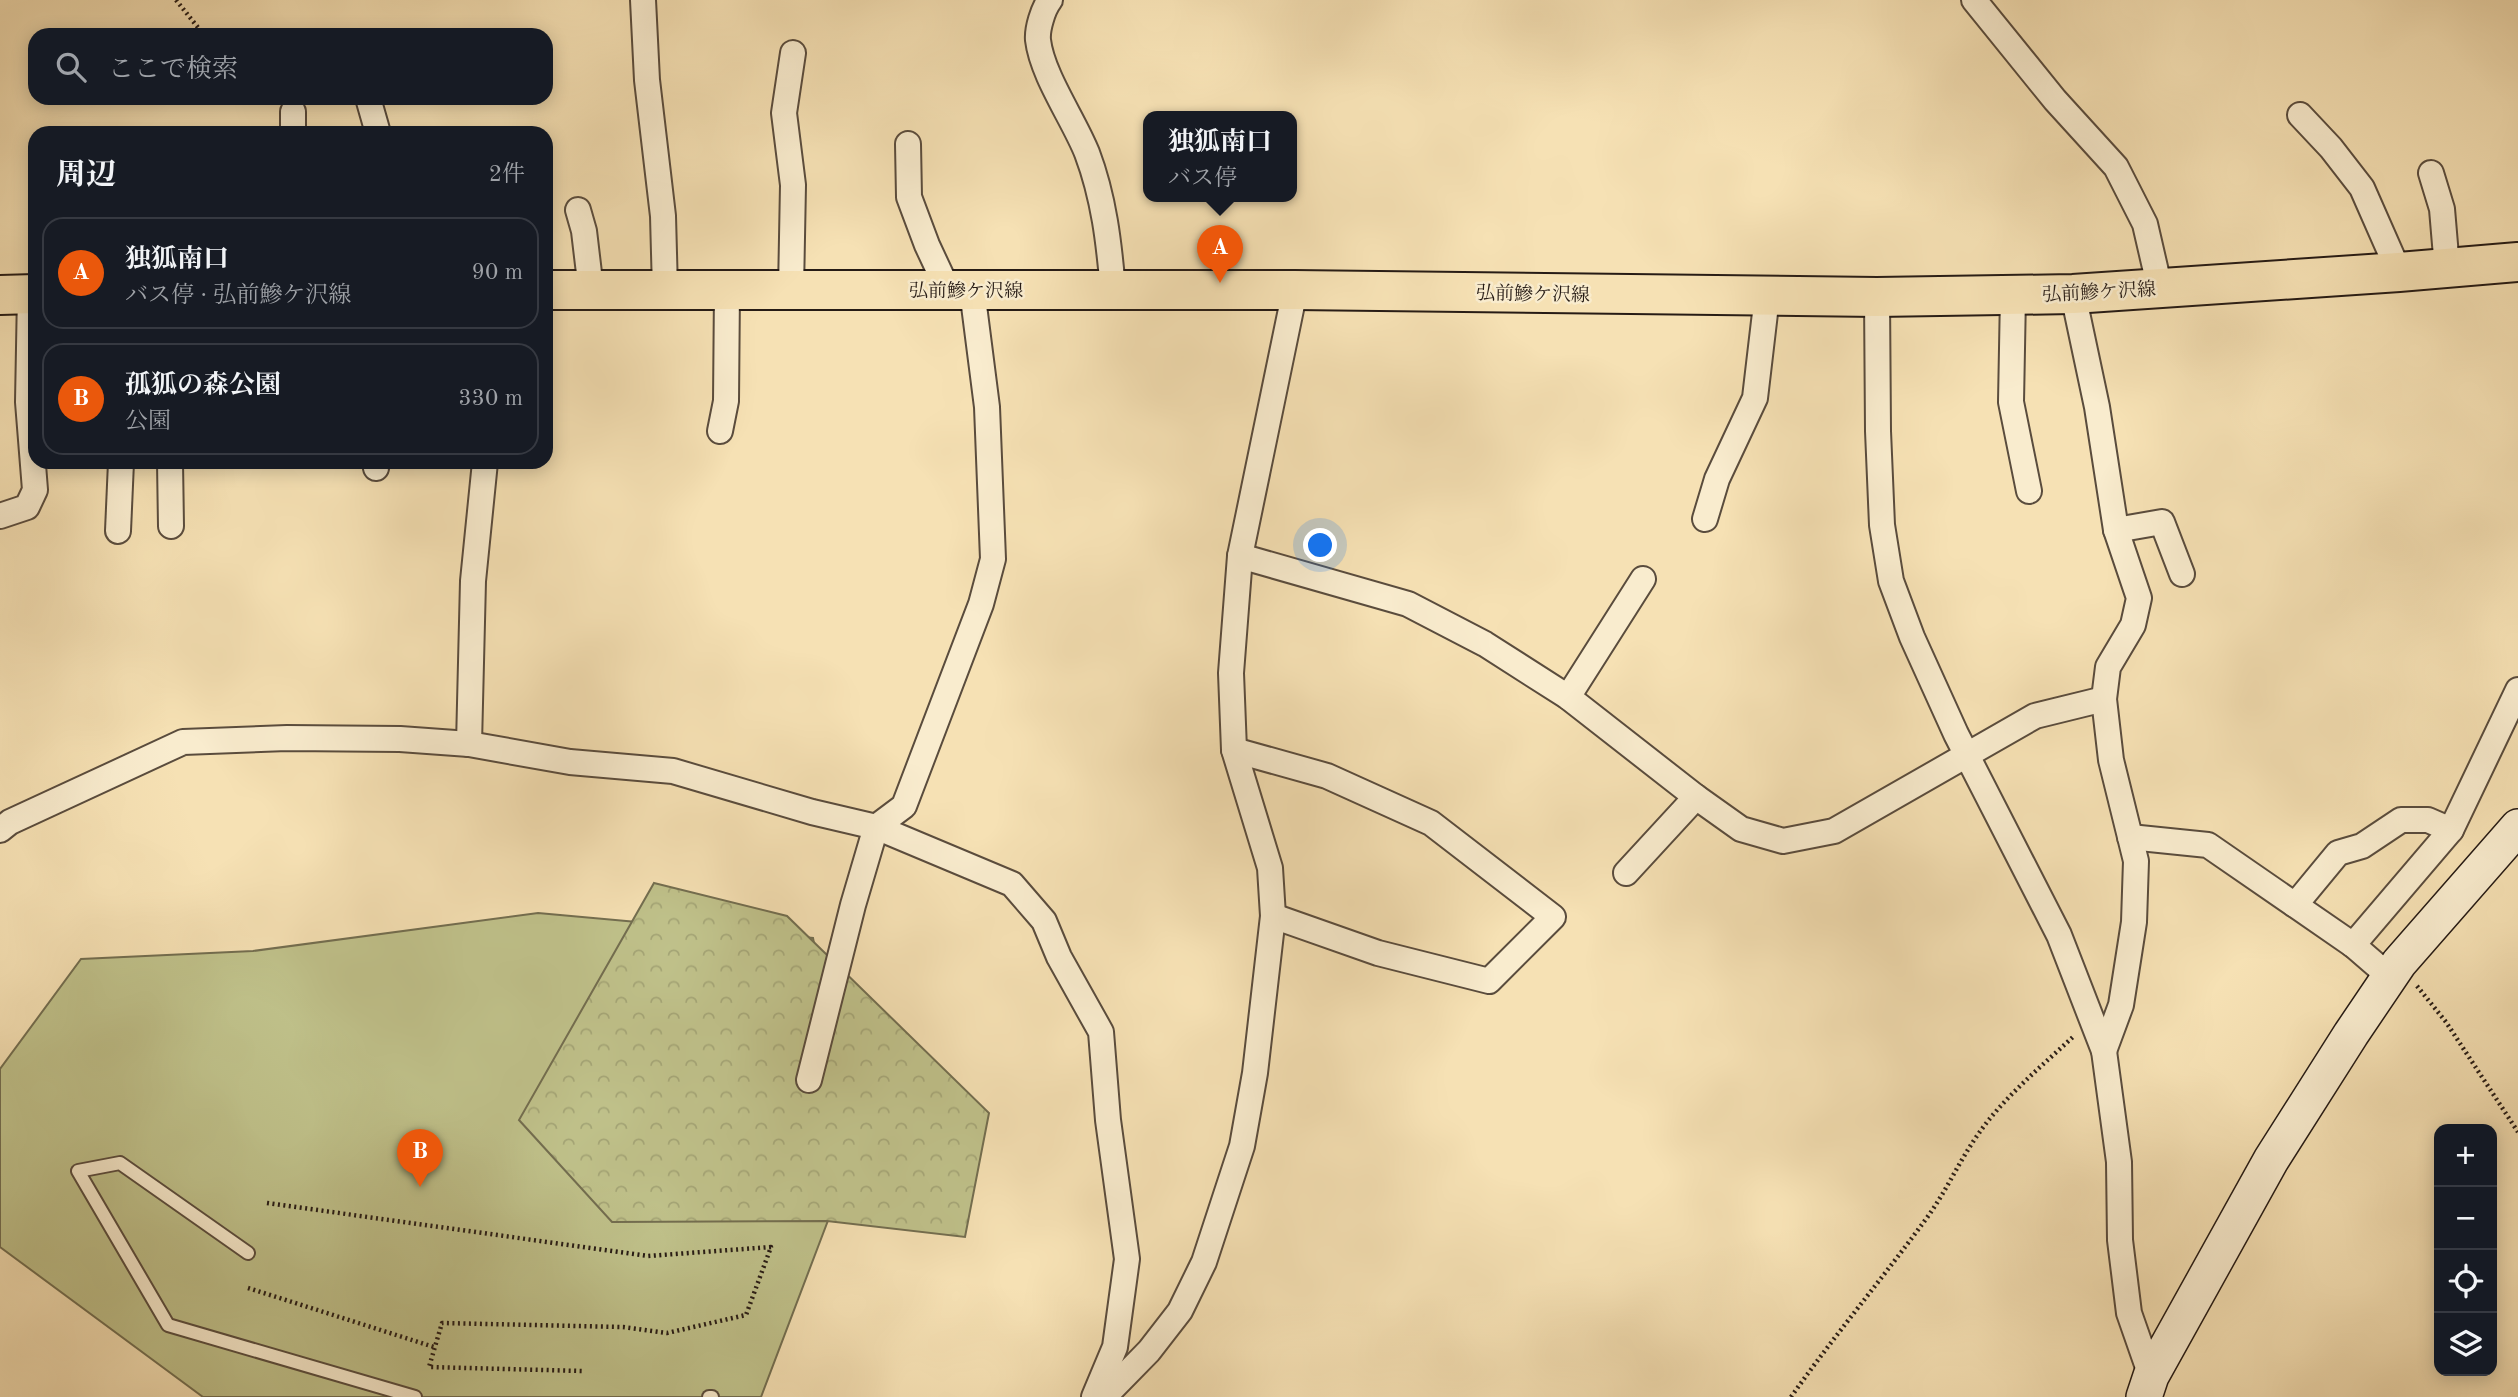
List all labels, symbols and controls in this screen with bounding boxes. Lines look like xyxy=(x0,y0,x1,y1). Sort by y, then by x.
search box xyxy=(28,28,553,105)
icon: search xyxy=(52,48,90,86)
text: ここで検索 xyxy=(108,57,238,83)
popup xyxy=(1143,111,1297,202)
text: 独狐南口 xyxy=(1168,130,1272,156)
text: 周辺 xyxy=(56,161,116,191)
text: 2件 xyxy=(489,163,525,186)
text: バス停 xyxy=(1168,167,1237,190)
pin: A xyxy=(1197,225,1243,283)
text: 独狐南口 xyxy=(125,247,229,273)
text: A xyxy=(72,261,90,284)
text: 90 m xyxy=(472,261,523,284)
street label: 弘前鰺ケ沢線 xyxy=(2042,279,2157,306)
street label: 弘前鰺ケ沢線 xyxy=(909,281,1023,302)
street label: 弘前鰺ケ沢線 xyxy=(1476,283,1590,306)
text: バス停 · 弘前鰺ケ沢線 xyxy=(125,284,351,307)
text: 孤狐の森公園 xyxy=(125,373,281,399)
text: B xyxy=(73,387,89,410)
text: 330 m xyxy=(458,387,523,410)
text: 公園 xyxy=(125,410,171,433)
your location xyxy=(1303,528,1337,562)
map controls xyxy=(2434,1124,2497,1376)
button: + xyxy=(2434,1124,2497,1187)
pin: B xyxy=(397,1129,443,1187)
button: − xyxy=(2434,1187,2497,1250)
button: locate xyxy=(2434,1250,2497,1313)
button: layers xyxy=(2434,1313,2497,1376)

